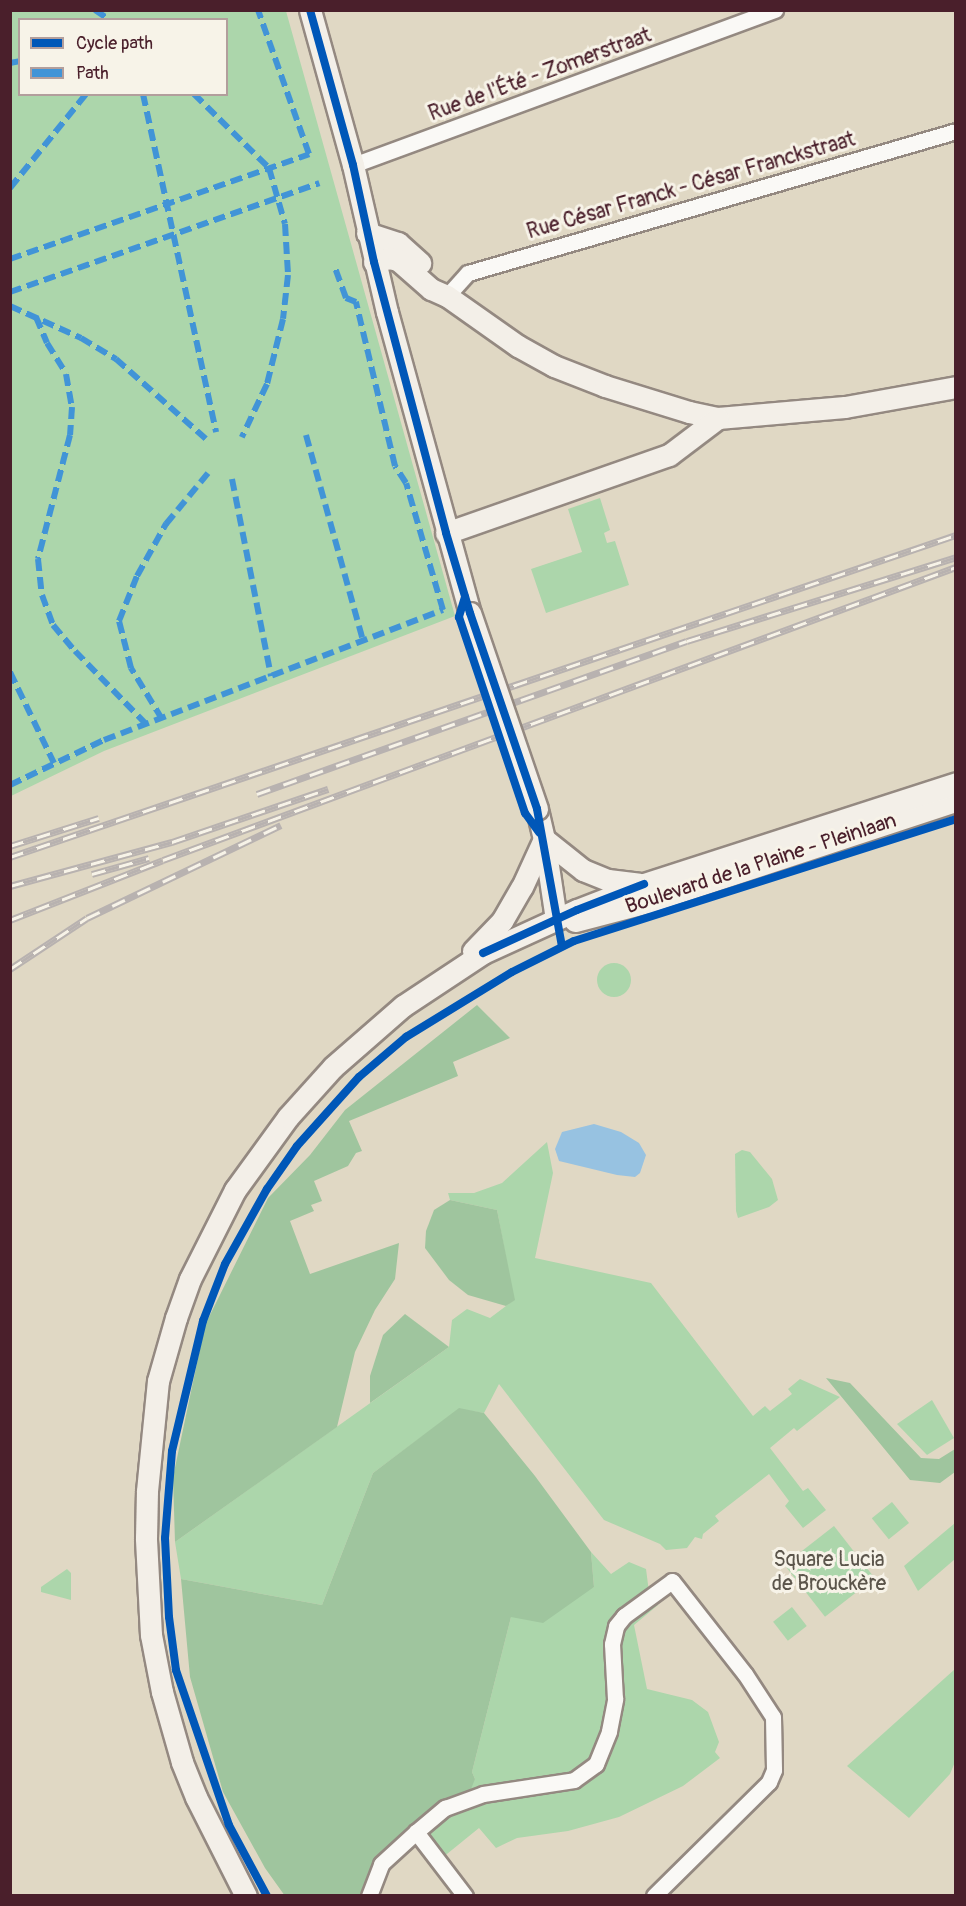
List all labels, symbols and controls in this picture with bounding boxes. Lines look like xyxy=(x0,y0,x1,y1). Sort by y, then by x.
legend xyxy=(18,18,228,96)
street label: Rue de l'Été - Zomerstraat xyxy=(425,23,655,127)
text: Cycle path xyxy=(76,32,153,55)
text: Path xyxy=(76,62,109,85)
street label: Rue César Franck - César Franckstraat xyxy=(524,127,858,245)
street label: Boulevard de la Plaine - Pleinlaan xyxy=(622,808,900,920)
park label: Square Lucia de Brouckère xyxy=(772,1547,886,1597)

